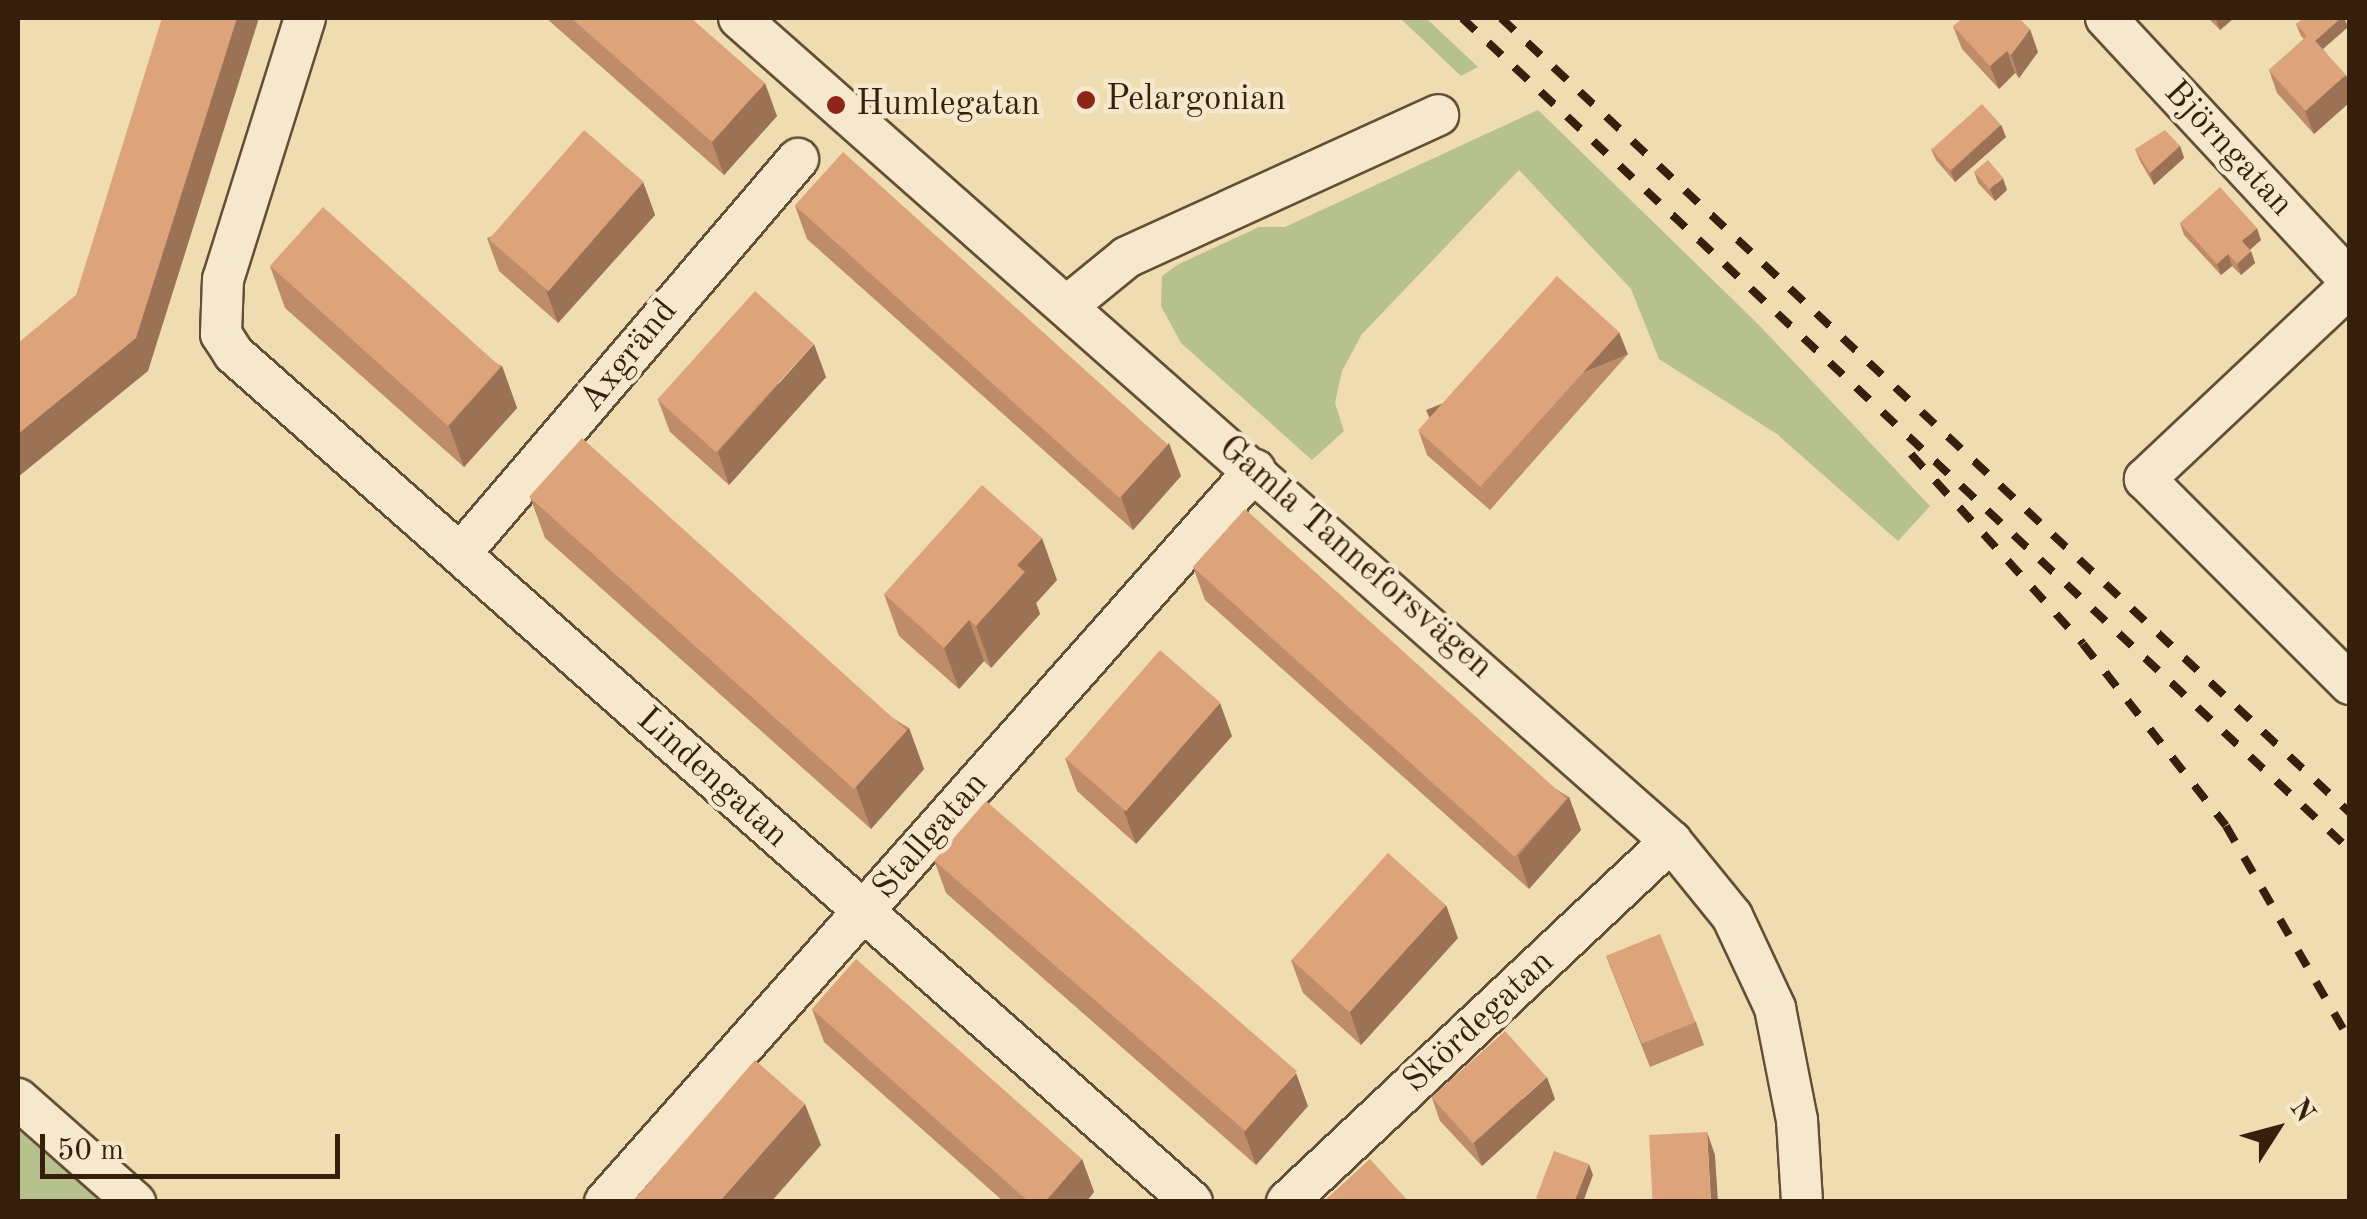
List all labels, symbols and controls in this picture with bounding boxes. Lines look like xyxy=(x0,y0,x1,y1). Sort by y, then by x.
street label: Björngatan xyxy=(2154,72,2302,226)
place label: Pelargonian xyxy=(1106,79,1286,121)
place label: Humlegatan xyxy=(856,84,1040,126)
marker: Pelargonian xyxy=(1075,89,1097,111)
marker: Humlegatan xyxy=(825,94,847,116)
street label: Axgränd xyxy=(571,291,687,421)
street label: Gamla Tanneforsvägen xyxy=(1209,428,1501,688)
street label: Lindengatan xyxy=(627,699,797,857)
street label: Stallgatan xyxy=(864,764,998,908)
street label: Skördegatan xyxy=(1395,942,1563,1102)
north arrow xyxy=(2227,1079,2327,1179)
text: N xyxy=(2284,1094,2319,1128)
scale bar xyxy=(45,1114,345,1176)
text: 50 m xyxy=(57,1136,124,1166)

